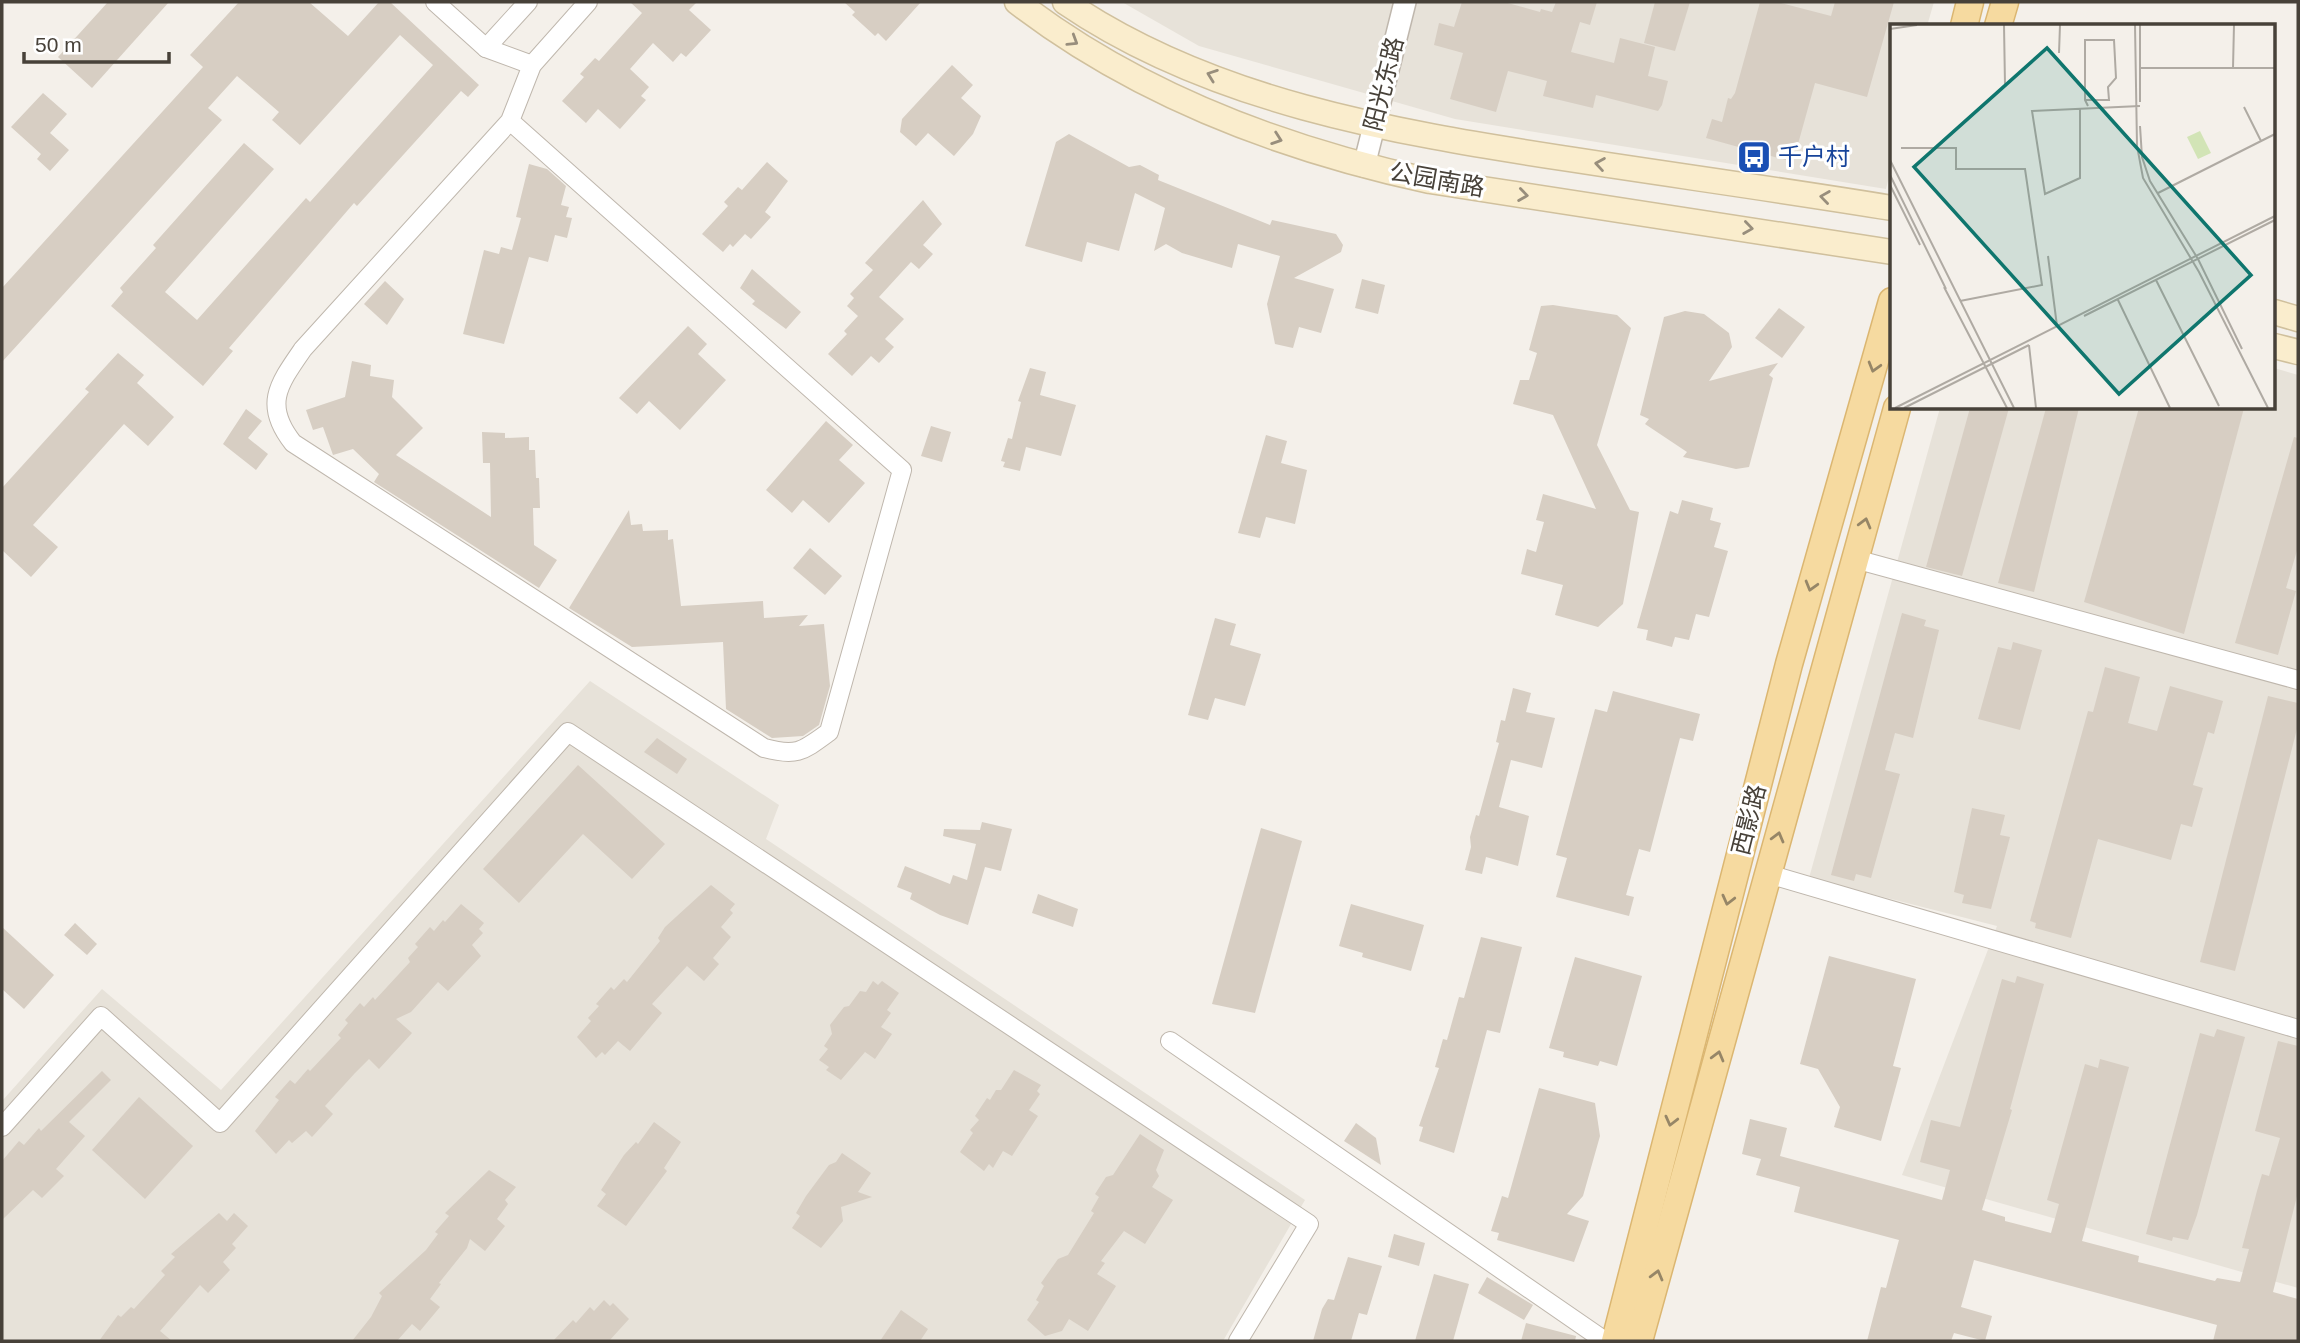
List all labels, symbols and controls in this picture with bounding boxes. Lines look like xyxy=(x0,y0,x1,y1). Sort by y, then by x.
scale bar xyxy=(24,21,170,65)
inset map xyxy=(1890,24,2276,410)
text: 50 m xyxy=(35,33,82,56)
one-way arrow xyxy=(1065,33,1078,46)
street label: 阳光东路 xyxy=(1359,34,1408,134)
one-way arrow xyxy=(1206,70,1218,84)
one-way arrow xyxy=(1271,131,1283,146)
bus stop icon: 千户村 xyxy=(1735,138,1773,176)
place label: 千户村 xyxy=(1778,143,1850,170)
one-way arrow xyxy=(1594,157,1606,172)
street label: 公园南路 xyxy=(1387,158,1487,201)
one-way arrow xyxy=(1517,187,1528,202)
one-way arrow xyxy=(1819,190,1831,205)
one-way arrow xyxy=(1742,220,1753,235)
one-way arrow xyxy=(1867,361,1882,373)
one-way arrow xyxy=(1857,517,1871,529)
one-way arrow xyxy=(1805,579,1819,591)
street label: 西影路 xyxy=(1727,782,1770,858)
one-way arrow xyxy=(1770,831,1785,843)
one-way arrow xyxy=(1722,894,1736,906)
one-way arrow xyxy=(1709,1050,1724,1062)
one-way arrow xyxy=(1665,1114,1680,1126)
one-way arrow xyxy=(1649,1270,1663,1282)

